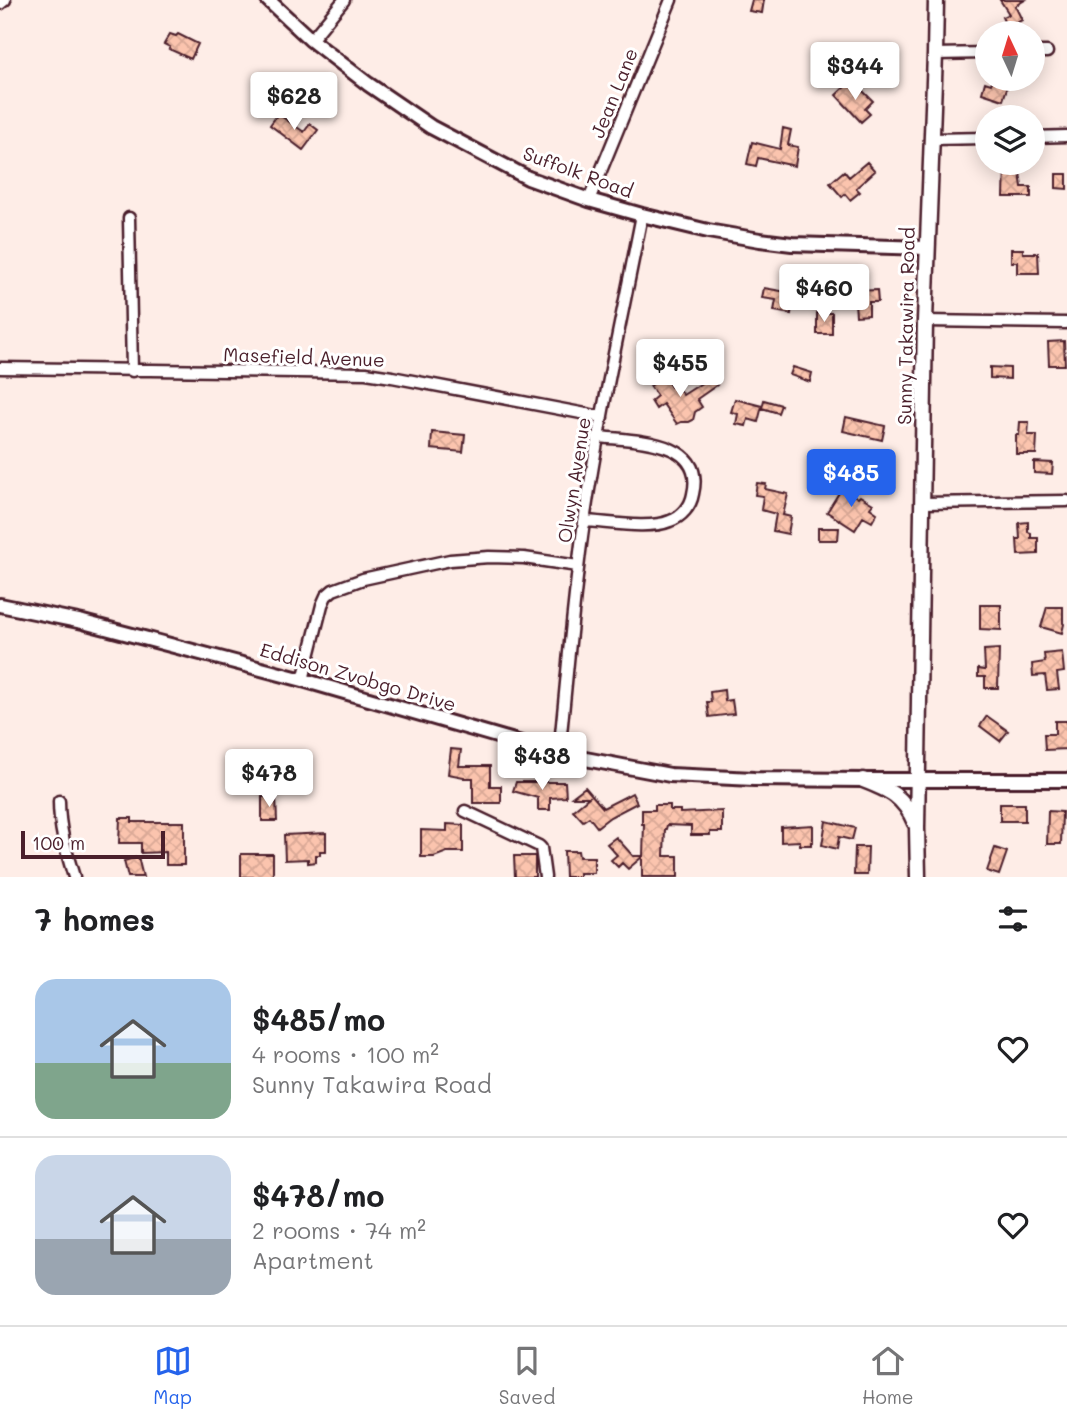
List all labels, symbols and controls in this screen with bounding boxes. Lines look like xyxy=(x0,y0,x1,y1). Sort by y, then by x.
north arrow xyxy=(975,21,1045,91)
map controls xyxy=(975,21,1045,175)
pin: $344 xyxy=(814,42,896,102)
street label: Jean Lane xyxy=(584,44,643,141)
text: $344 xyxy=(826,50,884,80)
pin: $628 xyxy=(253,72,335,132)
text: $628 xyxy=(266,80,322,110)
button: layers xyxy=(975,105,1045,175)
street label: Suffolk Road xyxy=(520,140,637,203)
street label: Sunny Takawira Road xyxy=(891,227,920,425)
pin: $460 xyxy=(783,264,865,324)
text: $460 xyxy=(795,272,853,302)
pin: $455 xyxy=(639,340,721,399)
street label: Masefield Avenue xyxy=(223,341,385,372)
text: $455 xyxy=(652,347,708,377)
street label: Olwyn Avenue xyxy=(551,415,596,545)
pin: $485 xyxy=(810,449,892,509)
text: $485 xyxy=(823,457,879,487)
street label: Eddison Zvobgo Drive xyxy=(257,637,459,716)
pin: $438 xyxy=(501,732,583,792)
text: $438 xyxy=(514,740,570,770)
pin: $478 xyxy=(228,750,310,809)
text: $478 xyxy=(241,757,297,787)
scale bar xyxy=(21,828,164,860)
text: 100 m xyxy=(32,830,85,855)
text: 7 homes xyxy=(35,899,155,939)
icon: filters xyxy=(994,900,1032,938)
text: $485/mo xyxy=(252,999,385,1039)
icon: home xyxy=(91,1007,175,1091)
icon: heart xyxy=(994,1030,1032,1068)
text: 4 rooms · 100 m² xyxy=(252,1039,439,1069)
text: Sunny Takawira Road xyxy=(252,1069,491,1099)
text: $478/mo xyxy=(252,1175,384,1215)
icon: home xyxy=(91,1183,175,1267)
icon: heart xyxy=(994,1206,1032,1244)
text: 2 rooms · 74 m² xyxy=(252,1215,426,1245)
text: Apartment xyxy=(252,1245,374,1275)
tab: Map xyxy=(153,1342,192,1409)
tab: Saved xyxy=(499,1342,555,1409)
tab: Home xyxy=(862,1342,914,1409)

